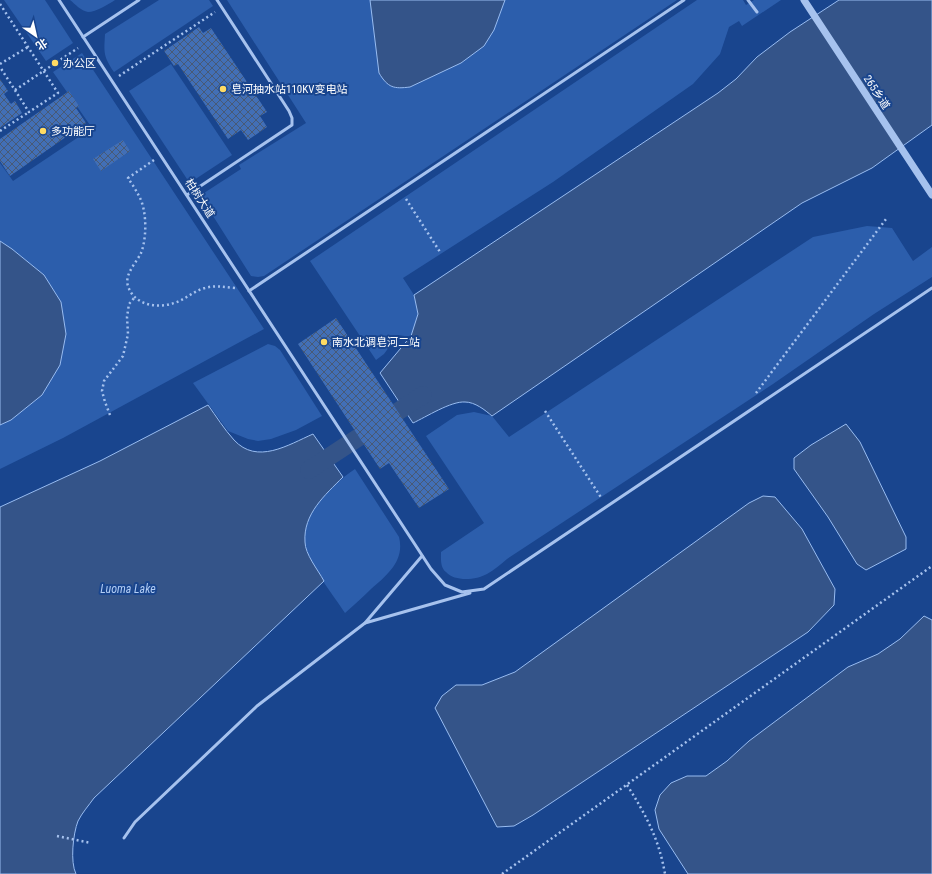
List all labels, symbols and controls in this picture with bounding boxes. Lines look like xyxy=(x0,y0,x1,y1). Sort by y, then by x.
north arrow xyxy=(16,16,56,56)
text: 北 xyxy=(33,35,50,52)
place label: 办公区 xyxy=(63,57,96,70)
marker: 办公区 xyxy=(50,58,60,68)
street label: 265乡道 xyxy=(861,73,892,112)
place label: 皂河抽水站110KV变电站 xyxy=(231,83,347,96)
marker: 皂河抽水站110KV变电站 xyxy=(218,84,228,94)
place label: 多功能厅 xyxy=(51,125,95,138)
marker: 多功能厅 xyxy=(38,126,48,136)
street label: 柏树大道 xyxy=(182,176,217,220)
place label: 南水北调皂河二站 xyxy=(332,336,420,349)
marker: 南水北调皂河二站 xyxy=(319,337,329,347)
water label: Luoma Lake xyxy=(100,582,156,596)

